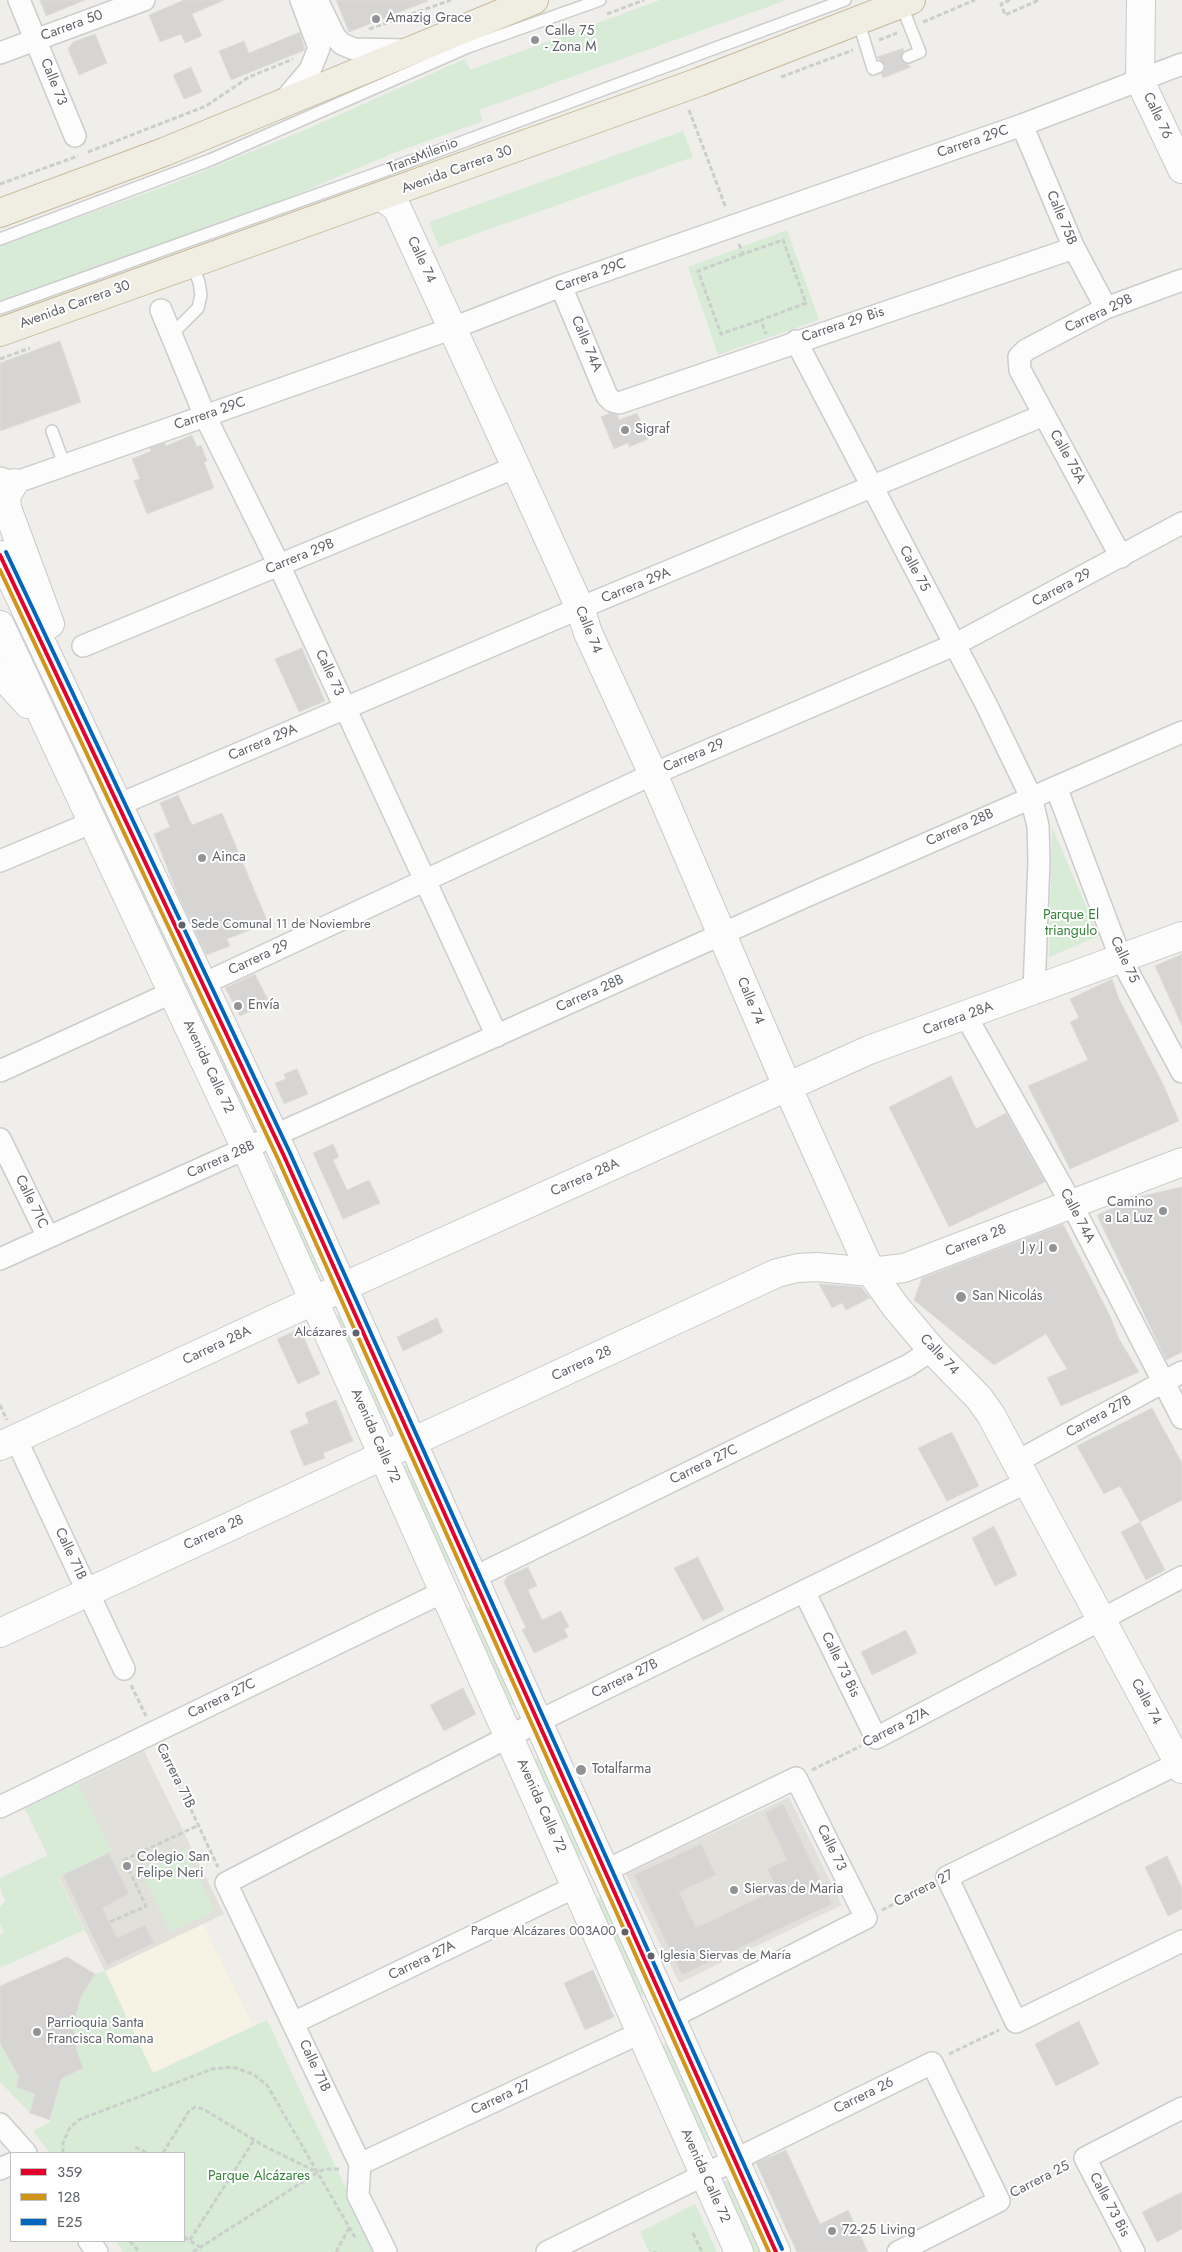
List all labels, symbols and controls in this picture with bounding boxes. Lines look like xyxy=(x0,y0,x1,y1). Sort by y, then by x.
street label: Carrera 50 xyxy=(39,7,105,45)
place label: Amazig Grace xyxy=(386,11,471,27)
marker: Amazig Grace xyxy=(370,13,382,25)
place label: Calle 75 - Zona M xyxy=(545,24,597,56)
marker: Calle 75 - Zona M xyxy=(529,34,541,46)
street label: Calle 73 xyxy=(36,56,70,108)
street label: Calle 76 xyxy=(1139,90,1175,142)
street label: Carrera 29C xyxy=(935,122,1011,162)
street label: TransMilenio xyxy=(385,135,461,177)
street label: Avenida Carrera 30 xyxy=(399,142,515,198)
street label: Calle 75B xyxy=(1042,188,1080,248)
street label: Calle 74 xyxy=(403,234,439,286)
street label: Carrera 29C xyxy=(553,255,629,297)
street label: Avenida Carrera 30 xyxy=(17,277,133,333)
street label: Carrera 29B xyxy=(1063,291,1135,337)
street label: Carrera 29 Bis xyxy=(800,304,886,346)
street label: Calle 74A xyxy=(567,314,605,374)
street label: Carrera 29C xyxy=(172,394,248,434)
place label: Sigraf xyxy=(635,422,670,438)
marker: Sigraf xyxy=(619,424,631,436)
street label: Calle 75A xyxy=(1045,427,1089,487)
street label: Carrera 29B xyxy=(263,536,337,578)
street label: Calle 75 xyxy=(895,543,933,595)
street label: Carrera 29A xyxy=(599,565,673,607)
street label: Carrera 29 xyxy=(1029,565,1095,611)
street label: Calle 74 xyxy=(571,604,605,656)
street label: Calle 73 xyxy=(311,647,347,699)
street label: Carrera 29A xyxy=(226,721,300,765)
street label: Carrera 29 xyxy=(661,736,727,776)
street label: Carrera 28B xyxy=(924,806,996,850)
place label: Ainca xyxy=(212,850,246,866)
marker: Ainca xyxy=(196,852,208,864)
park label: Parque El triangulo xyxy=(1043,908,1099,940)
place label: Sede Comunal 11 de Noviembre xyxy=(191,917,371,933)
marker: Sede Comunal 11 de Noviembre xyxy=(177,920,187,930)
street label: Calle 75 xyxy=(1106,934,1142,986)
street label: Carrera 29 xyxy=(226,937,292,979)
street label: Carrera 28B xyxy=(554,972,626,1016)
street label: Calle 74 xyxy=(733,975,767,1027)
place label: Envía xyxy=(248,998,280,1014)
street label: Carrera 28A xyxy=(921,999,995,1039)
marker: Envía xyxy=(232,1000,244,1012)
street label: Avenida Calle 72 xyxy=(179,1018,237,1116)
street label: Carrera 28B xyxy=(185,1138,257,1182)
street label: Carrera 28A xyxy=(548,1155,622,1201)
street label: Calle 71C xyxy=(11,1173,51,1231)
street label: Calle 74A xyxy=(1056,1186,1098,1246)
place label: Camino a La Luz xyxy=(1105,1195,1153,1228)
marker: Camino a La Luz xyxy=(1157,1205,1169,1217)
street label: Carrera 28 xyxy=(943,1221,1009,1261)
place label: J y J xyxy=(1022,1240,1043,1256)
marker: J y J xyxy=(1047,1242,1059,1254)
place label: San Nicolás xyxy=(972,1289,1042,1305)
marker: San Nicolás xyxy=(954,1290,968,1304)
street label: Carrera 28A xyxy=(180,1323,254,1369)
place label: Alcázares xyxy=(294,1325,347,1341)
marker: Alcázares xyxy=(351,1328,361,1338)
street label: Calle 74 xyxy=(916,1331,962,1379)
street label: Carrera 28 xyxy=(549,1343,615,1385)
street label: Avenida Calle 72 xyxy=(347,1386,403,1486)
street label: Carrera 27B xyxy=(1064,1392,1134,1442)
street label: Carrera 27C xyxy=(667,1441,741,1489)
street label: Carrera 28 xyxy=(181,1512,247,1554)
street label: Calle 71B xyxy=(51,1525,89,1583)
street label: Calle 73 Bis xyxy=(817,1630,863,1700)
street label: Carrera 27B xyxy=(589,1656,661,1702)
street label: Carrera 27C xyxy=(185,1675,259,1723)
street label: Calle 74 xyxy=(1127,1676,1165,1728)
street label: Carrera 27A xyxy=(860,1704,932,1752)
street label: Carrera 71B xyxy=(152,1741,198,1811)
street label: Avenida Calle 72 xyxy=(513,1756,569,1856)
place label: Totalfarma xyxy=(592,1762,651,1778)
marker: Totalfarma xyxy=(574,1763,588,1777)
street label: Calle 73 xyxy=(813,1822,849,1874)
place label: Colegio San Felipe Neri xyxy=(137,1850,210,1882)
marker: Colegio San Felipe Neri xyxy=(121,1860,133,1872)
street label: Carrera 27 xyxy=(892,1867,956,1911)
place label: Siervas de Maria xyxy=(744,1882,843,1898)
marker: Siervas de Maria xyxy=(728,1884,740,1896)
place label: Parque Alcázares 003A00 xyxy=(471,1924,616,1940)
marker: Parque Alcázares 003A00 xyxy=(620,1927,630,1937)
street label: Carrera 27A xyxy=(386,1938,458,1984)
place label: Iglesia Siervas de María xyxy=(660,1948,791,1964)
marker: Iglesia Siervas de María xyxy=(646,1951,656,1961)
place label: Parrioquia Santa Francisca Romana xyxy=(47,2016,153,2048)
marker: Parrioquia Santa Francisca Romana xyxy=(31,2026,43,2038)
street label: Calle 71B xyxy=(295,2037,333,2095)
street label: Carrera 26 xyxy=(831,2074,897,2118)
street label: Carrera 27 xyxy=(468,2077,534,2119)
street label: Avenida Calle 72 xyxy=(677,2126,733,2226)
legend xyxy=(10,2152,185,2242)
street label: Carrera 25 xyxy=(1007,2158,1073,2202)
text: 359 xyxy=(57,2161,82,2183)
park label: Parque Alcázares xyxy=(208,2169,310,2185)
street label: Calle 73 Bis xyxy=(1085,2170,1133,2240)
text: 128 xyxy=(57,2186,80,2208)
text: E25 xyxy=(57,2211,82,2233)
place label: 72-25 Living xyxy=(842,2223,915,2239)
marker: 72-25 Living xyxy=(826,2225,838,2237)

